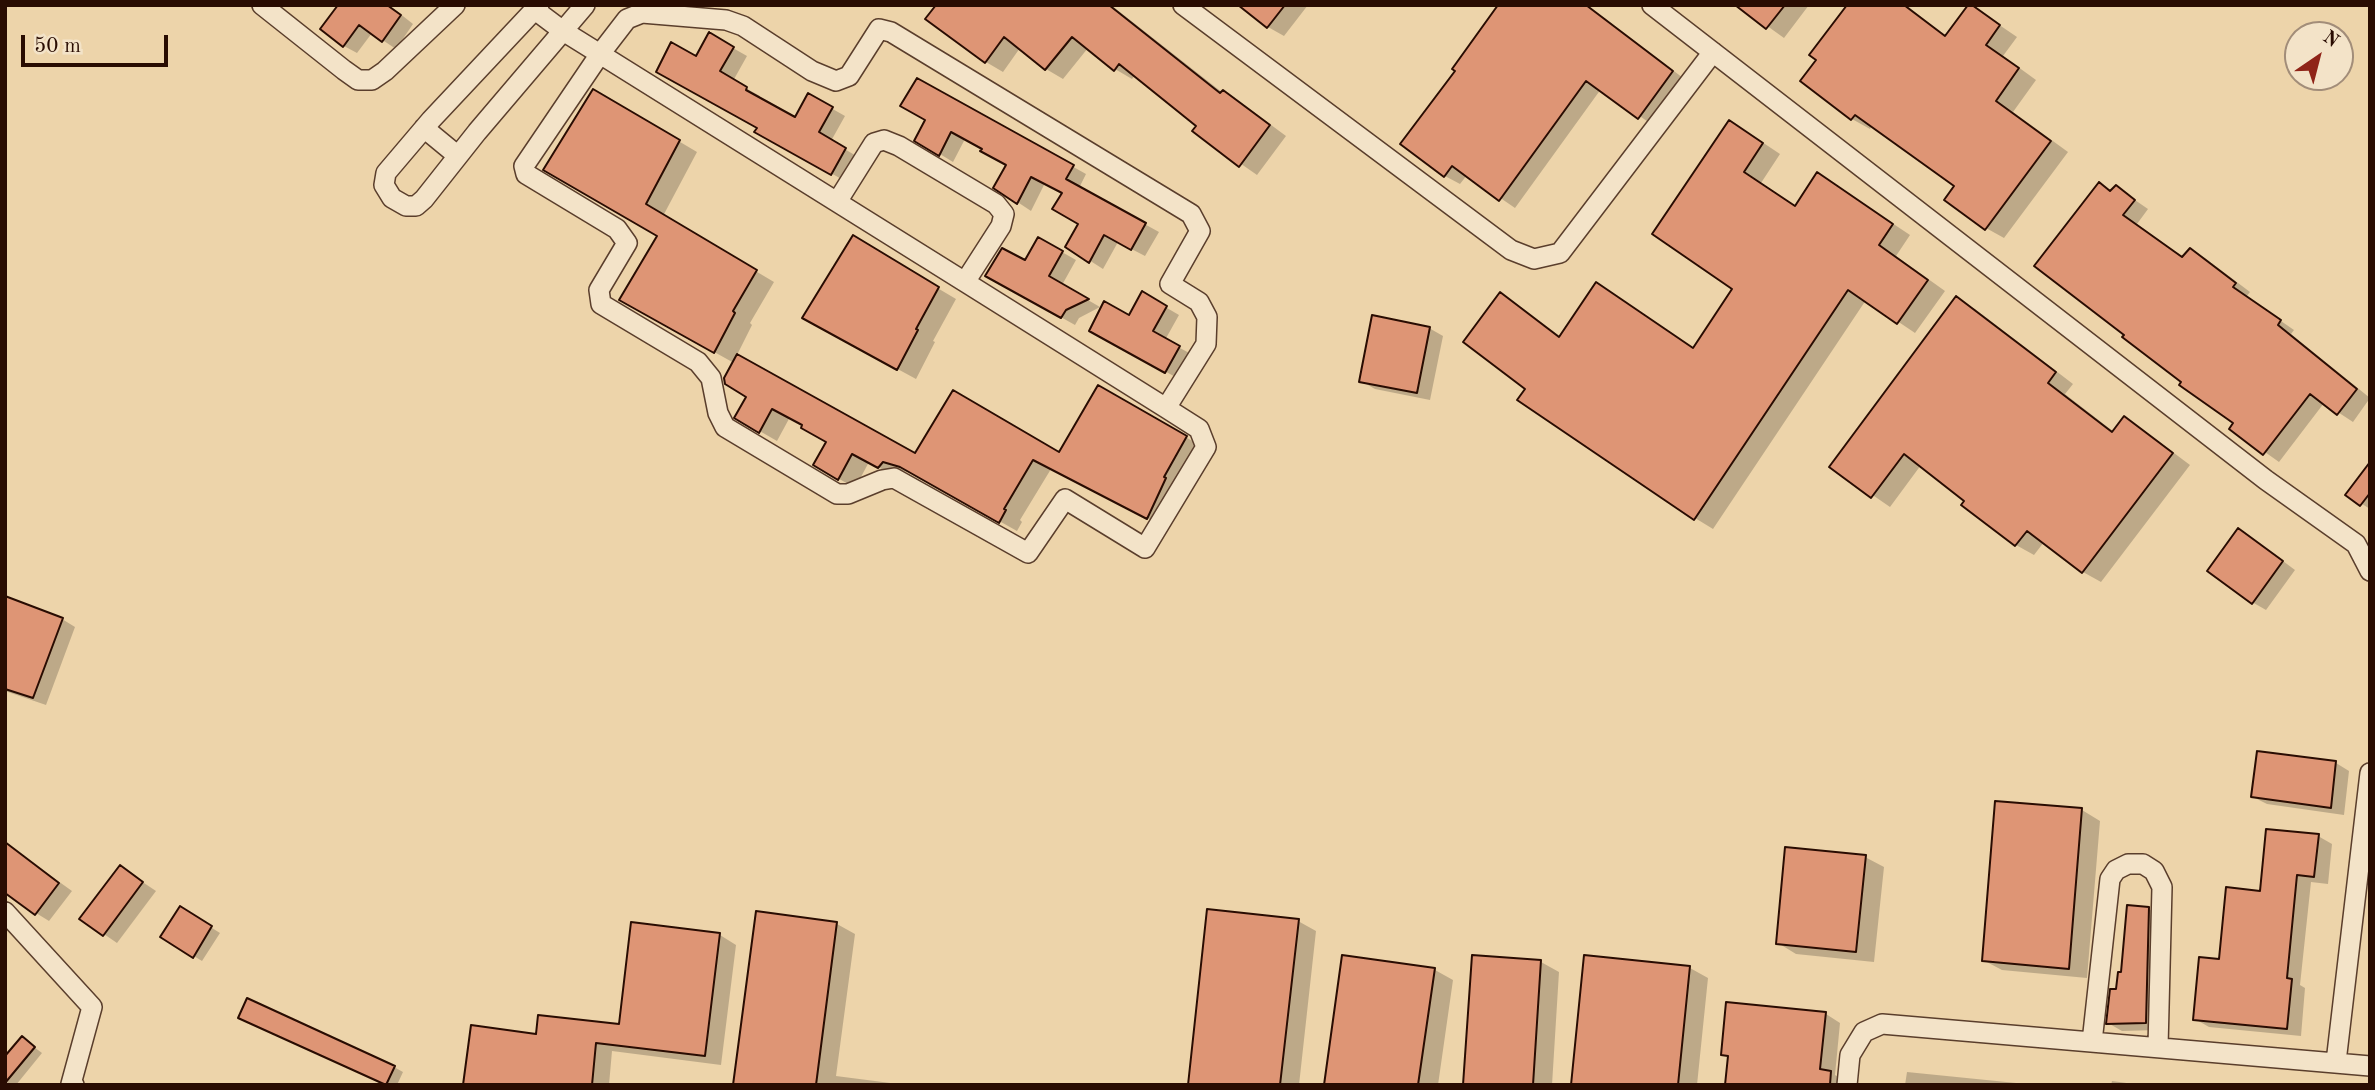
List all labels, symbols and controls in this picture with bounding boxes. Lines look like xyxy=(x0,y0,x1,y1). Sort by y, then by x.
scale bar xyxy=(24,21,172,65)
north arrow xyxy=(2284,21,2354,91)
text: N xyxy=(2319,28,2342,52)
text: 50 m xyxy=(34,36,81,57)

